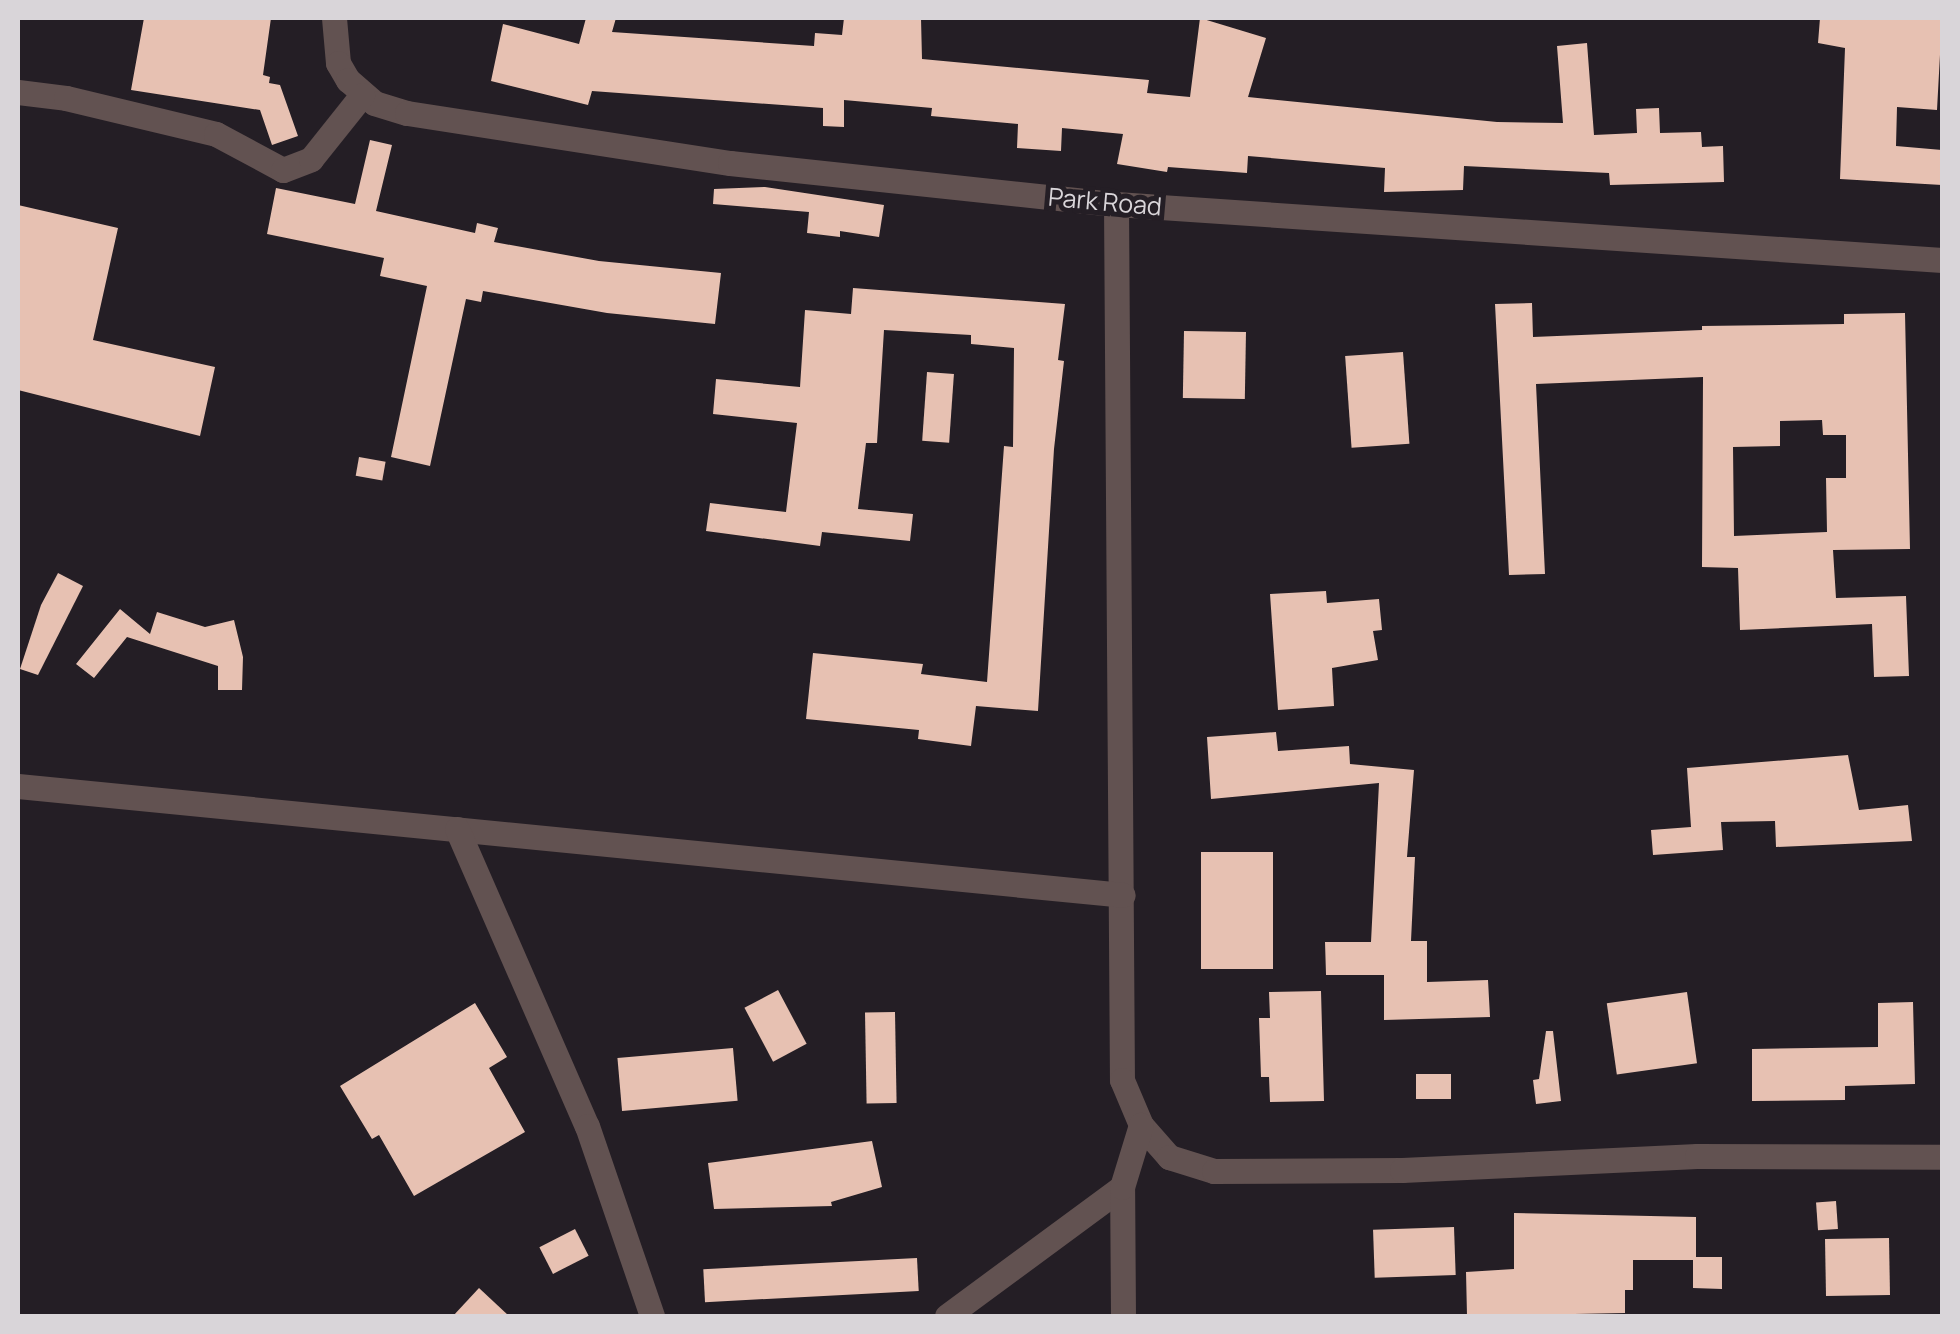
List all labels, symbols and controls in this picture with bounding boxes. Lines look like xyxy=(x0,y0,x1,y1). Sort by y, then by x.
street label: Park Road xyxy=(1047,182,1163,222)

